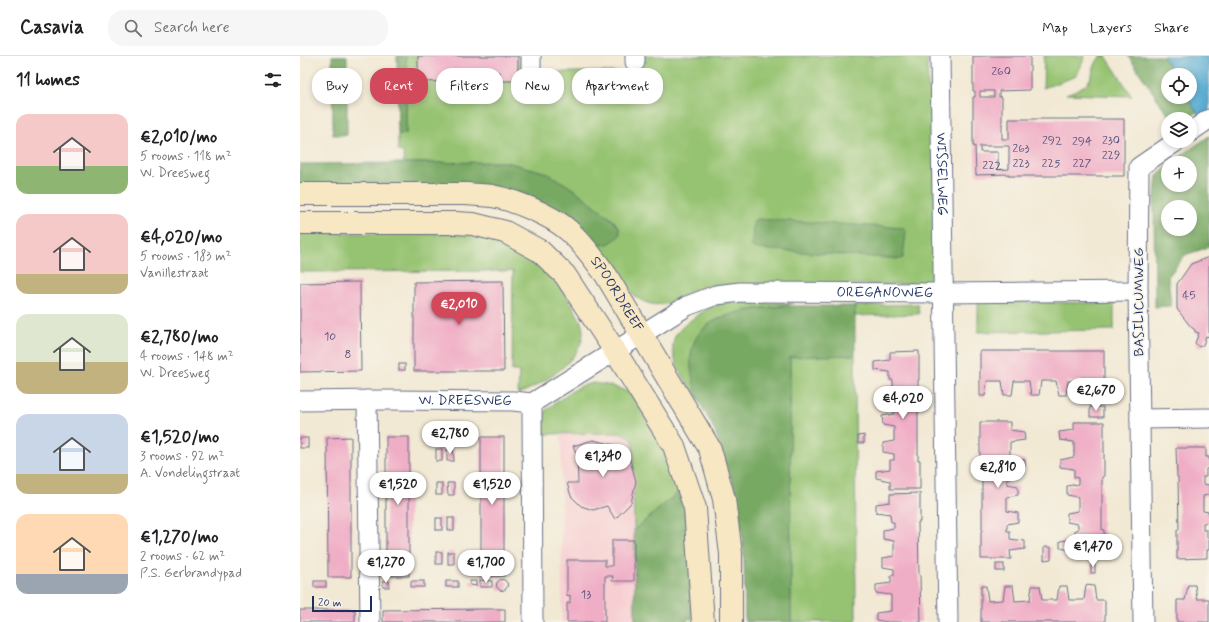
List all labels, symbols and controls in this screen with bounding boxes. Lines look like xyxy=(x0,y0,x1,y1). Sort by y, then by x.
search box xyxy=(108,10,388,46)
text: Casavia xyxy=(20,15,84,40)
icon: search xyxy=(122,17,144,39)
text: Search here xyxy=(154,18,229,38)
text: Map xyxy=(1042,19,1068,37)
text: Layers xyxy=(1090,19,1132,37)
text: Share xyxy=(1154,19,1189,37)
house number: 260 xyxy=(991,64,1011,80)
chip: Buy xyxy=(312,68,362,104)
chip: Rent xyxy=(370,68,428,104)
chip: Filters xyxy=(436,68,503,104)
chip: New xyxy=(511,68,564,104)
chip: Apartment xyxy=(572,68,663,104)
map controls xyxy=(1161,68,1197,236)
button: locate xyxy=(1161,68,1197,104)
text: 11 homes xyxy=(16,69,80,91)
icon: filters xyxy=(262,69,284,91)
button: layers xyxy=(1161,112,1197,148)
text: €2,010/mo xyxy=(140,126,217,148)
icon: home xyxy=(48,130,96,178)
street label: WISSELWEG xyxy=(932,132,951,216)
house number: 292 xyxy=(1042,133,1062,149)
house number: 230 xyxy=(1102,133,1120,149)
house number: 294 xyxy=(1072,134,1092,150)
house number: 263 xyxy=(1012,141,1030,157)
text: 5 rooms · 118 m² xyxy=(140,148,231,165)
house number: 229 xyxy=(1102,148,1120,164)
house number: 223 xyxy=(1012,156,1030,172)
house number: 225 xyxy=(1042,156,1061,172)
house number: 227 xyxy=(1073,156,1092,172)
button: + xyxy=(1161,156,1197,192)
house number: 222 xyxy=(982,158,1002,174)
text: W. Dreesweg xyxy=(140,165,210,182)
button: − xyxy=(1161,200,1197,236)
text: €4,020/mo xyxy=(140,226,222,248)
icon: home xyxy=(48,230,96,278)
text: 5 rooms · 183 m² xyxy=(140,248,231,265)
street label: BASILICUMWEG xyxy=(1130,248,1148,356)
street label: SPOORDREEF xyxy=(586,253,647,336)
text: Vanillestraat xyxy=(140,265,209,282)
street label: OREGANOWEG xyxy=(837,283,933,302)
house number: 45 xyxy=(1182,288,1196,304)
pin: €2,010 xyxy=(426,292,492,326)
text: €2,010 xyxy=(440,296,478,313)
text: €2,780/mo xyxy=(140,326,219,348)
house number: 10 xyxy=(324,329,336,345)
icon: home xyxy=(48,330,96,378)
house number: 8 xyxy=(345,347,351,363)
text: 4 rooms · 148 m² xyxy=(140,348,234,365)
text: W. Dreesweg xyxy=(140,365,210,382)
pin: €2,670 xyxy=(1063,378,1129,412)
text: €2,670 xyxy=(1076,382,1116,399)
pin: €4,020 xyxy=(870,386,936,420)
text: €4,020 xyxy=(882,390,924,407)
street label: W. DREESWEG xyxy=(418,391,512,410)
pin: €2,780 xyxy=(417,421,483,455)
text: €2,780 xyxy=(431,425,469,442)
text: €1,520/mo xyxy=(140,426,219,448)
icon: home xyxy=(48,430,96,478)
pin: €1,340 xyxy=(570,444,636,478)
text: 3 rooms · 92 m² xyxy=(140,448,224,465)
text: €1,340 xyxy=(584,448,622,465)
pin: €2,810 xyxy=(965,455,1031,489)
text: €2,810 xyxy=(979,459,1017,476)
text: A. Vondelingstraat xyxy=(140,465,240,482)
pin: €1,520 xyxy=(365,472,431,506)
pin: €1,520 xyxy=(459,472,525,506)
text: €1,520 xyxy=(378,476,418,493)
text: €1,520 xyxy=(472,476,512,493)
text: €1,270/mo xyxy=(140,526,219,548)
icon: home xyxy=(48,530,96,578)
pin: €1,470 xyxy=(1060,534,1126,568)
text: €1,470 xyxy=(1073,538,1113,555)
text: 2 rooms · 62 m² xyxy=(140,548,225,565)
pin: €1,270 xyxy=(353,550,419,584)
pin: €1,700 xyxy=(453,550,519,584)
text: €1,270 xyxy=(367,554,405,571)
text: €1,700 xyxy=(467,554,505,571)
text: P.S. Gerbrandypad xyxy=(140,565,242,582)
house number: 13 xyxy=(581,587,591,603)
scale bar xyxy=(312,594,372,613)
text: 20 m xyxy=(318,596,341,610)

